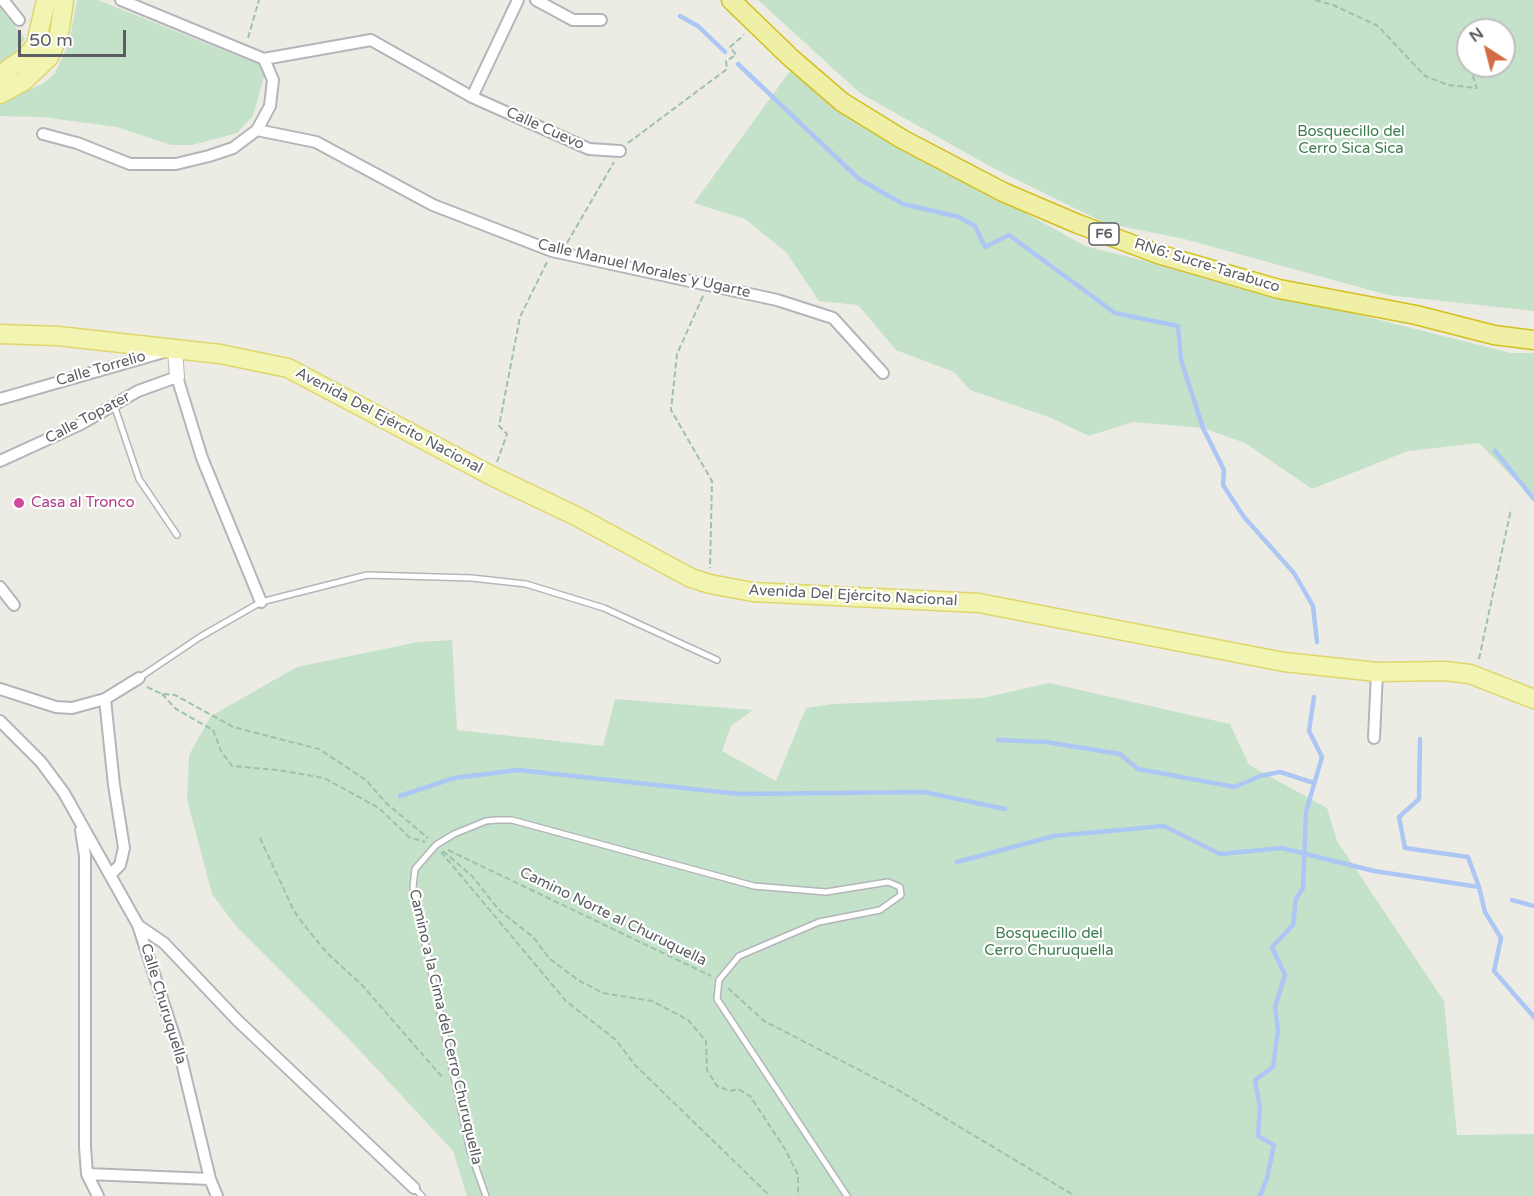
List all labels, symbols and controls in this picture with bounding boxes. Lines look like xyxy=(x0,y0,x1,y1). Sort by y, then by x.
scale bar xyxy=(21,18,129,56)
north arrow xyxy=(1456,18,1516,78)
text: N xyxy=(1466,23,1488,47)
text: 50 m xyxy=(29,29,73,51)
street label: Calle Cuevo xyxy=(503,104,587,154)
park label: Bosquecillo del Cerro Sica Sica xyxy=(1297,123,1405,158)
road number: F6 xyxy=(1089,223,1119,245)
street label: RN6: Sucre-Tarabuco xyxy=(1132,235,1282,297)
street label: Calle Manuel Morales y Ugarte xyxy=(536,236,752,302)
street label: Calle Torrelio xyxy=(54,348,148,390)
street label: Avenida Del Ejército Nacional xyxy=(292,364,486,478)
street label: Calle Topater xyxy=(42,388,134,448)
place label: Casa al Tronco xyxy=(31,494,135,512)
marker: Casa al Tronco xyxy=(12,496,26,510)
street label: Avenida Del Ejército Nacional xyxy=(748,582,958,610)
street label: Camino Norte al Churuquella xyxy=(517,864,709,970)
street label: Camino a la Cima del Cerro Churuquella xyxy=(404,887,486,1167)
park label: Bosquecillo del Cerro Churuquella xyxy=(984,925,1114,960)
street label: Calle Churuquella xyxy=(136,941,190,1067)

